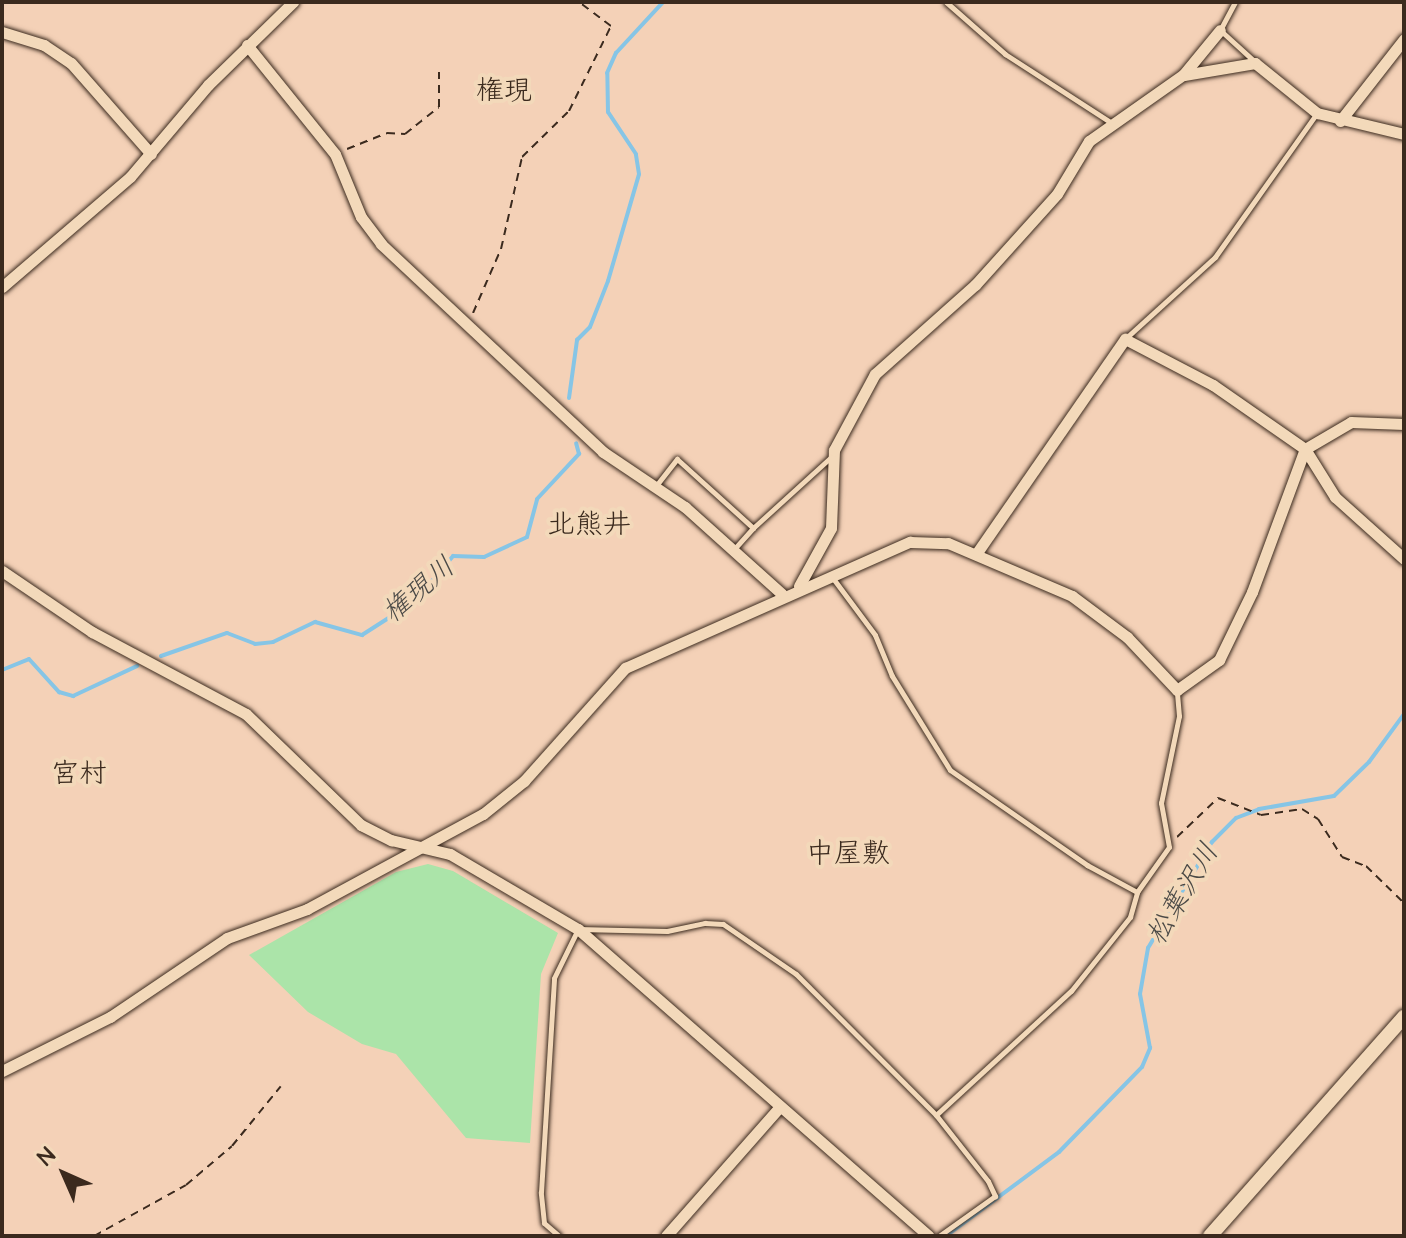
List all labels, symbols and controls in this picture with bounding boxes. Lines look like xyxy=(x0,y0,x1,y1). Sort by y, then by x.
district label: 権現 xyxy=(476,74,532,108)
district label: 北熊井 xyxy=(547,508,631,542)
water label: 権現川 xyxy=(376,550,462,630)
district label: 宮村 xyxy=(51,757,107,791)
district label: 中屋敷 xyxy=(806,837,890,871)
water label: 松葉沢川 xyxy=(1140,837,1226,951)
north arrow xyxy=(24,1134,104,1214)
text: N xyxy=(31,1141,63,1173)

